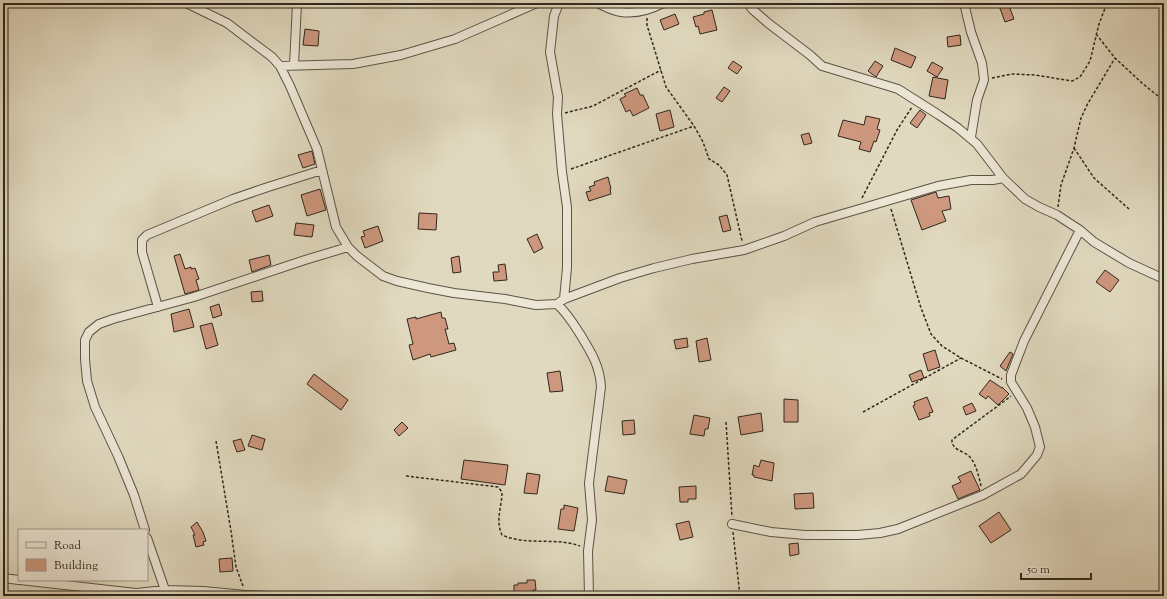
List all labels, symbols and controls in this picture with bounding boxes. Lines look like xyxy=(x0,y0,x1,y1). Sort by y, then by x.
legend xyxy=(18,529,148,581)
text: Road xyxy=(54,537,81,555)
scale bar xyxy=(1021,555,1091,581)
text: Building xyxy=(54,557,98,575)
text: 50 m xyxy=(1026,561,1050,579)

